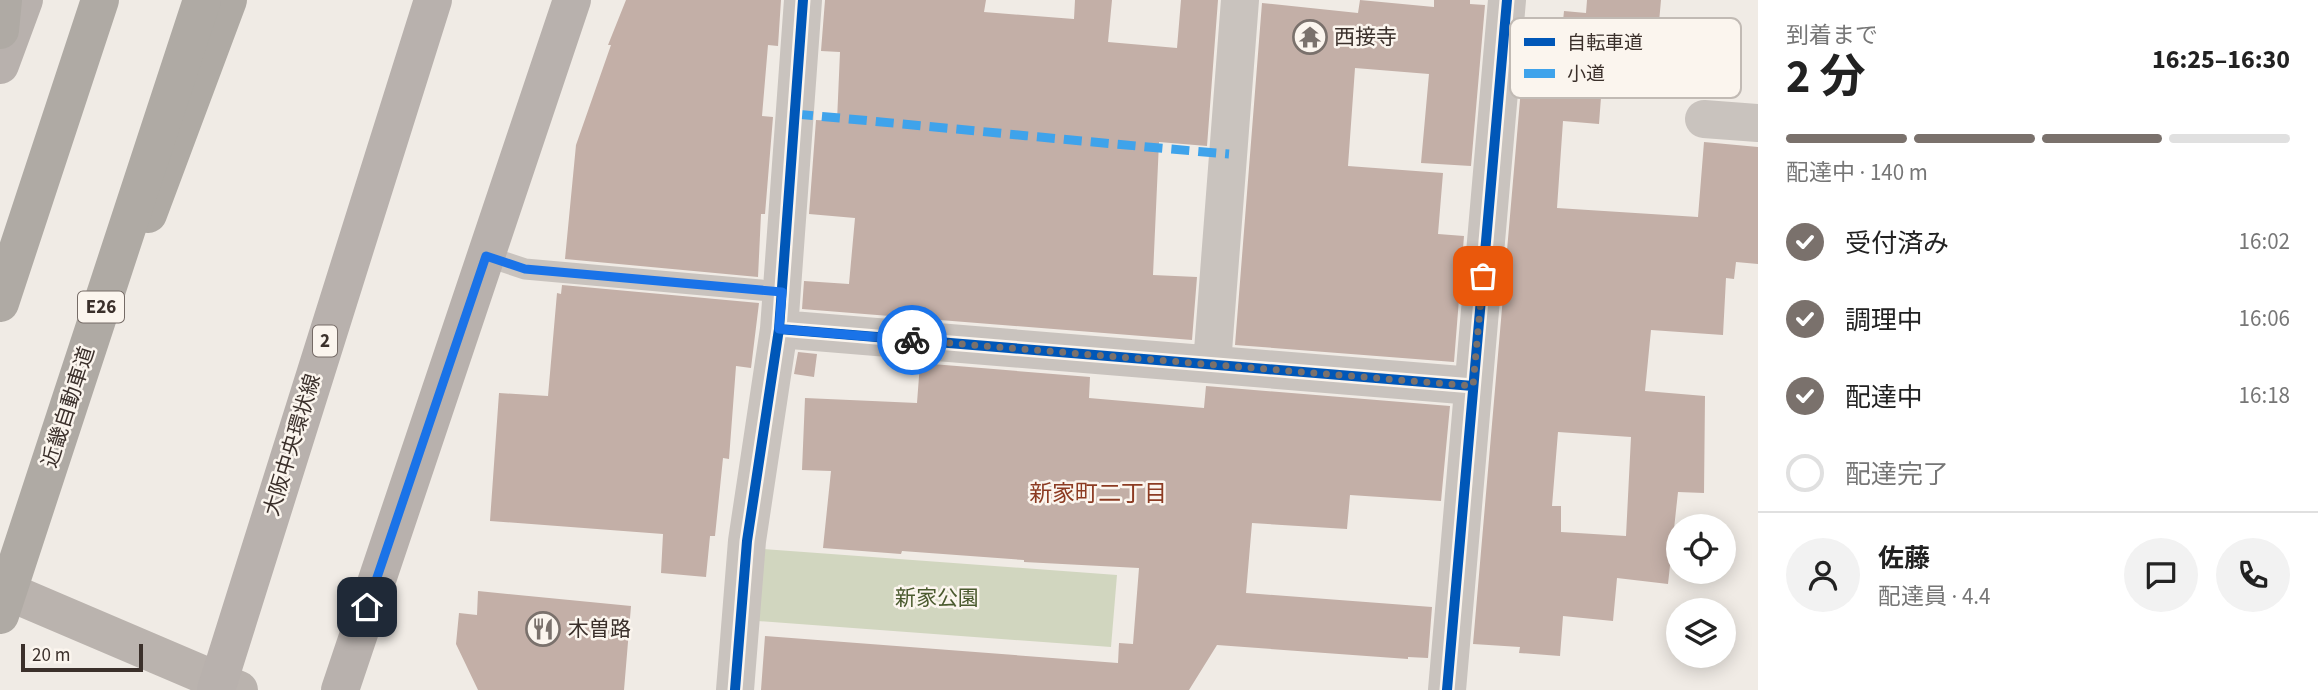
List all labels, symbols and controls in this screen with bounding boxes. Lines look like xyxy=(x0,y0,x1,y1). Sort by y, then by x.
temple icon: 西接寺 xyxy=(1291,18,1329,56)
legend xyxy=(1510,18,1741,98)
text: 到着まで xyxy=(1786,19,1878,52)
place label: 西接寺 xyxy=(1334,22,1397,52)
text: 自転車道 xyxy=(1567,30,1643,57)
text: 16:25–16:30 xyxy=(2152,41,2290,78)
text: 2 分 xyxy=(1786,45,1866,110)
text: 小道 xyxy=(1567,61,1605,88)
text: 配達中 · 140 m xyxy=(1786,156,1928,189)
icon: check xyxy=(1786,223,1824,261)
text: 受付済み xyxy=(1845,225,1949,262)
text: 16:02 xyxy=(2239,225,2290,258)
pin xyxy=(1453,246,1513,306)
icon: bag xyxy=(1464,257,1502,295)
road number: E26 xyxy=(78,292,124,322)
icon: check xyxy=(1786,300,1824,338)
text: 調理中 xyxy=(1845,302,1923,339)
text: 16:06 xyxy=(2239,302,2290,335)
courier xyxy=(877,305,947,375)
icon: bike xyxy=(893,321,931,359)
road number: 2 xyxy=(313,326,337,356)
street label: 近畿自動車道 xyxy=(34,342,102,472)
street label: 大阪中央環状線 xyxy=(256,370,328,520)
icon: check xyxy=(1786,377,1824,415)
text: 配達中 xyxy=(1845,379,1923,416)
text: 16:18 xyxy=(2239,379,2290,412)
text: 配達完了 xyxy=(1845,456,1949,493)
district label: 新家町二丁目 xyxy=(1029,477,1167,510)
map controls xyxy=(1666,514,1736,668)
button: locate xyxy=(1666,514,1736,584)
button: person xyxy=(1786,538,1860,612)
button: chat xyxy=(2124,538,2198,612)
button: phone xyxy=(2216,538,2290,612)
text: 佐藤 xyxy=(1878,540,1930,577)
pin xyxy=(337,577,397,637)
text: 配達員 · 4.4 xyxy=(1878,580,1991,613)
park label: 新家公園 xyxy=(895,583,979,613)
icon: home xyxy=(348,588,386,626)
button: layers xyxy=(1666,598,1736,668)
restaurant icon: 木曽路 xyxy=(524,610,562,648)
place label: 木曽路 xyxy=(568,614,631,644)
scale bar xyxy=(21,641,144,673)
text: 20 m xyxy=(32,642,70,669)

